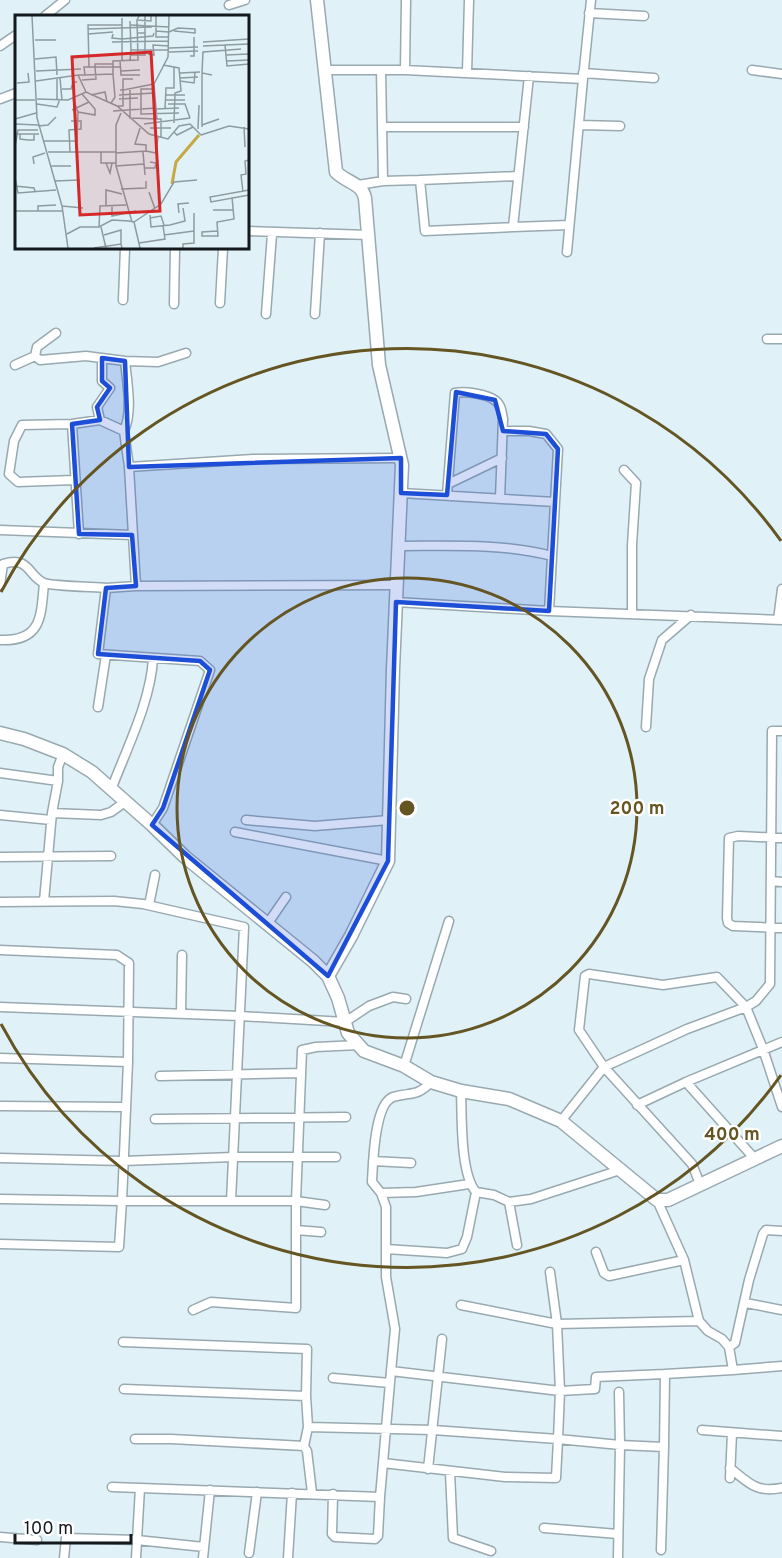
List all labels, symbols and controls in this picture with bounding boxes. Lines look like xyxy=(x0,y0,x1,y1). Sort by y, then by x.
inset map xyxy=(15,15,249,249)
centre of rings xyxy=(397,798,417,818)
text: 200 m xyxy=(609,798,665,821)
text: 400 m xyxy=(704,1124,760,1147)
scale bar xyxy=(15,1507,130,1545)
text: 100 m xyxy=(24,1518,73,1541)

